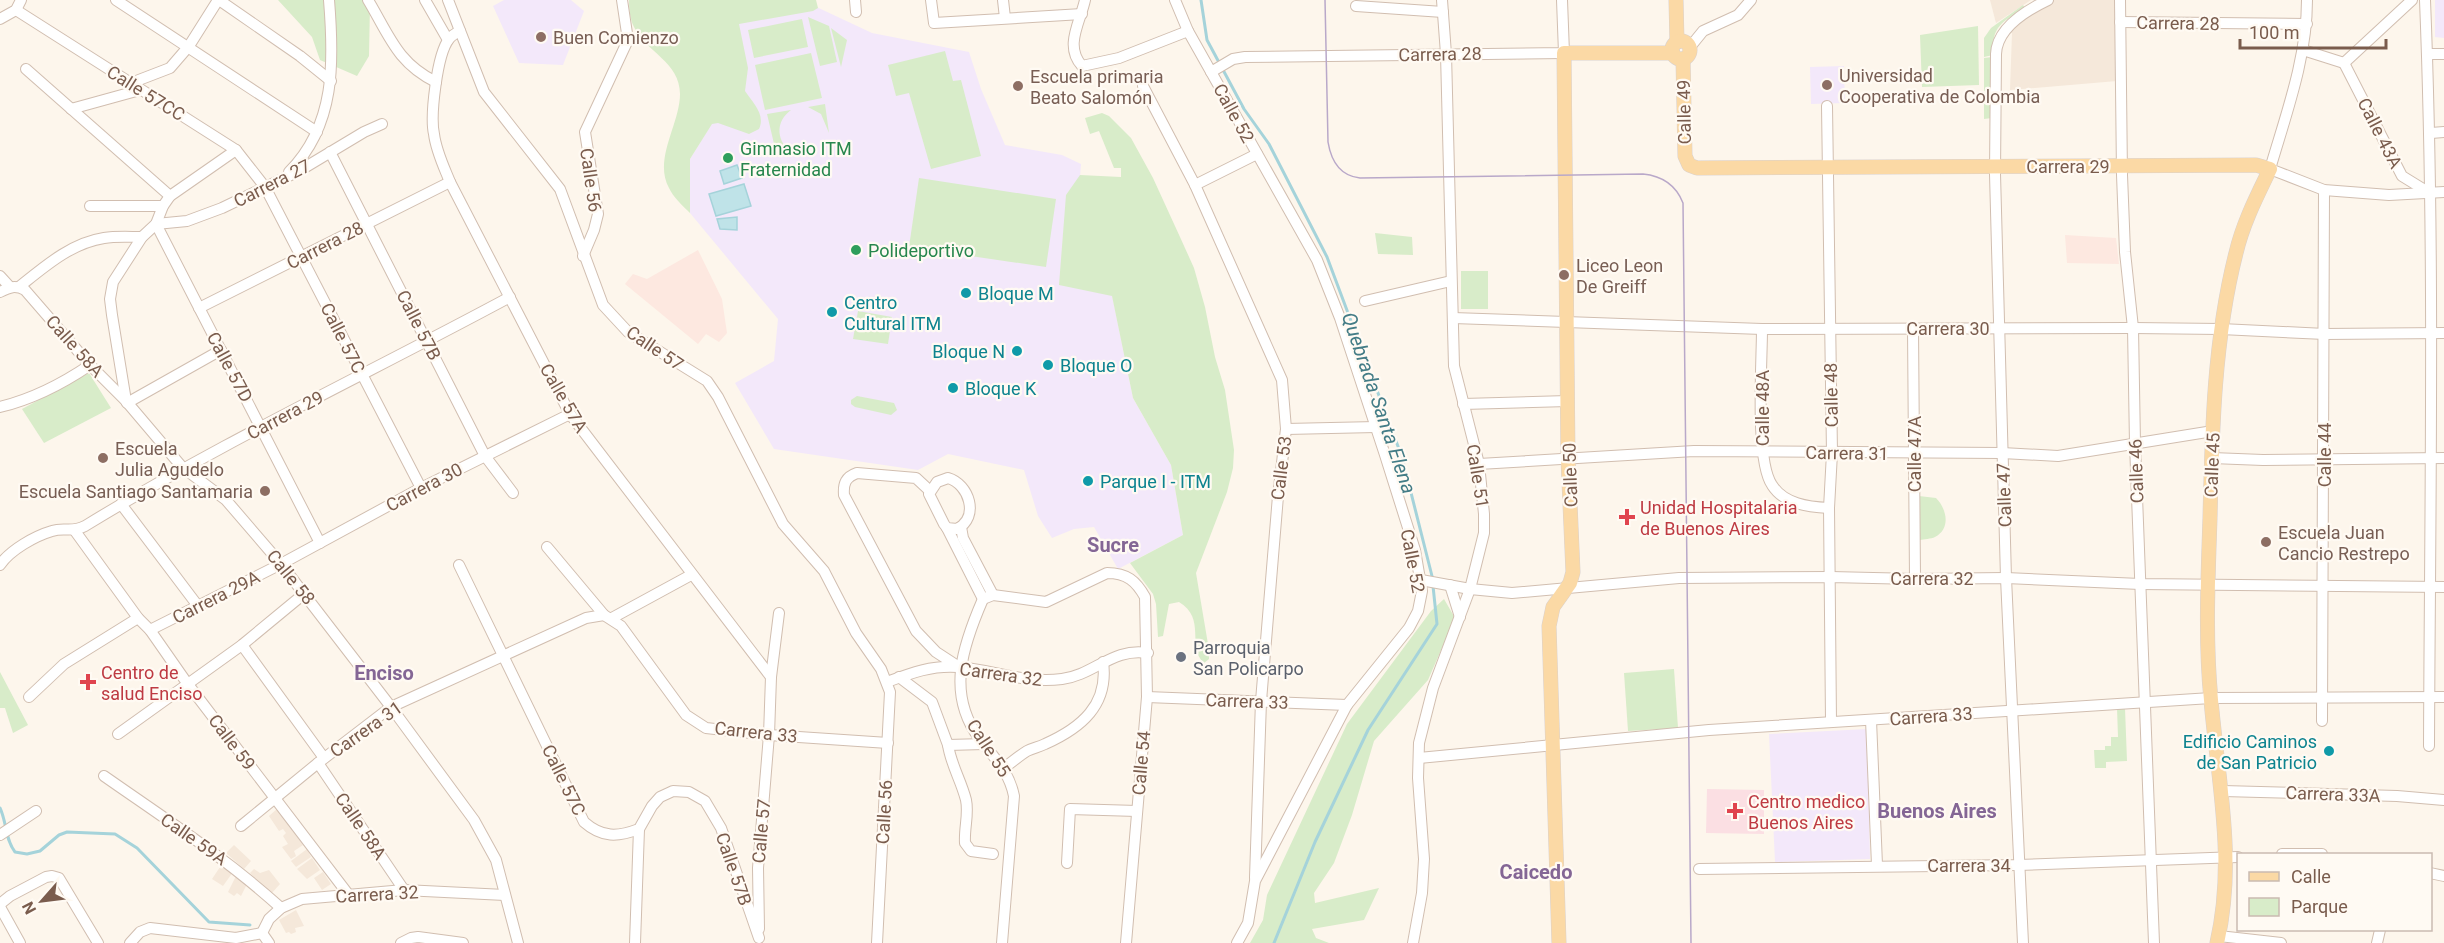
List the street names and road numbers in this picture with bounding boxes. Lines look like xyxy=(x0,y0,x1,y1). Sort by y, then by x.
street label: Carrera 28 xyxy=(2136,12,2220,34)
street label: Carrera 28 xyxy=(1398,43,1482,65)
street label: Calle 57CC xyxy=(103,61,189,125)
street label: Calle 52 xyxy=(1209,80,1259,146)
street label: Calle 49 xyxy=(1673,80,1695,144)
street label: Calle 43A xyxy=(2353,94,2407,172)
street label: Calle 56 xyxy=(576,147,606,213)
street label: Carrera 27 xyxy=(230,155,314,211)
street label: Carrera 29 xyxy=(2026,156,2110,177)
street label: Carrera 28 xyxy=(283,217,367,273)
street label: Calle 57B xyxy=(392,287,446,363)
street label: Calle 57C xyxy=(316,299,370,377)
street label: Calle 58A xyxy=(42,311,108,382)
street label: Carrera 30 xyxy=(1906,318,1990,339)
street label: Calle 57 xyxy=(622,321,688,375)
street label: Calle 57D xyxy=(203,328,257,406)
street label: Calle 57A xyxy=(536,360,592,436)
street label: Calle 48 xyxy=(1820,363,1842,427)
street label: Calle 48A xyxy=(1752,370,1773,446)
street label: Carrera 29 xyxy=(243,386,327,444)
street label: Calle 47A xyxy=(1904,416,1925,492)
street label: Calle 44 xyxy=(2314,423,2335,487)
street label: Calle 45 xyxy=(2200,432,2224,498)
street label: Calle 53 xyxy=(1267,435,1295,501)
street label: Calle 46 xyxy=(2124,438,2148,504)
street label: Calle 51 xyxy=(1463,442,1493,510)
street label: Calle 50 xyxy=(1558,442,1582,508)
street label: Carrera 31 xyxy=(1805,442,1889,464)
street label: Carrera 30 xyxy=(382,458,466,516)
street label: Calle 47 xyxy=(1992,462,2016,528)
street label: Calle 52 xyxy=(1397,527,1429,595)
street label: Calle 58 xyxy=(263,545,319,609)
street label: Carrera 29A xyxy=(169,566,263,628)
street label: Carrera 32 xyxy=(1890,568,1974,589)
street label: Carrera 32 xyxy=(958,658,1044,690)
street label: Carrera 33 xyxy=(1205,689,1289,713)
street label: Carrera 31 xyxy=(326,697,406,761)
street label: Carrera 33 xyxy=(1889,703,1973,729)
street label: Calle 59 xyxy=(204,710,260,774)
street label: Calle 55 xyxy=(963,715,1015,781)
street label: Carrera 33 xyxy=(713,717,799,747)
street label: Calle 54 xyxy=(1128,730,1154,796)
street label: Calle 57C xyxy=(538,741,590,819)
street label: Calle 56 xyxy=(872,779,896,845)
street label: Carrera 33A xyxy=(2285,782,2381,806)
street label: Calle 58A xyxy=(331,789,391,864)
street label: Calle 57 xyxy=(748,798,774,864)
street label: Calle 59A xyxy=(157,809,231,870)
street label: Calle 57B xyxy=(712,830,756,908)
street label: Carrera 34 xyxy=(1927,855,2011,876)
street label: Carrera 32 xyxy=(335,881,419,907)

